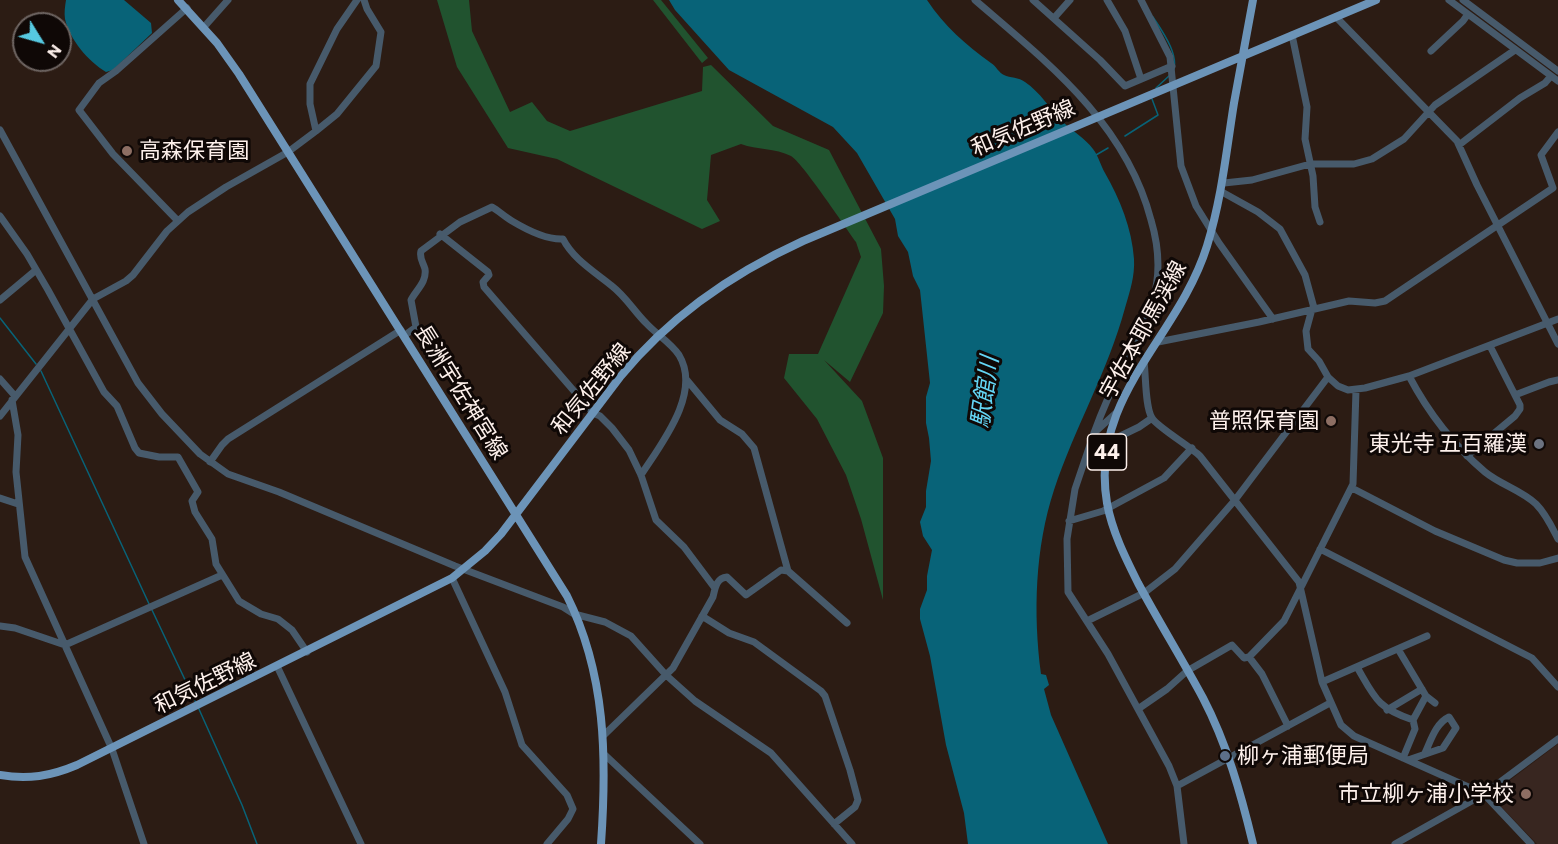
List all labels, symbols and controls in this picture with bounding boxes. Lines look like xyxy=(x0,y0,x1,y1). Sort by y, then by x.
north arrow xyxy=(12,12,72,72)
text: N xyxy=(44,41,66,62)
street label: 和気佐野線 xyxy=(967,94,1079,162)
place label: 高森保育園 xyxy=(139,138,249,164)
marker: 高森保育園 xyxy=(120,144,134,158)
street label: 宇佐本耶馬渓線 xyxy=(1094,256,1192,404)
street label: 長洲宇佐神宮線 xyxy=(409,320,513,464)
street label: 和気佐野線 xyxy=(546,338,636,440)
water label: 駅館川 xyxy=(966,354,1004,430)
place label: 普照保育園 xyxy=(1209,408,1319,434)
marker: 普照保育園 xyxy=(1324,414,1338,428)
place label: 東光寺 五百羅漢 xyxy=(1369,431,1527,457)
road number: 44 xyxy=(1088,434,1126,470)
marker: 東光寺 五百羅漢 xyxy=(1532,437,1546,451)
street label: 和気佐野線 xyxy=(150,647,260,719)
place label: 柳ヶ浦郵便局 xyxy=(1237,743,1369,769)
marker: 柳ヶ浦郵便局 xyxy=(1218,749,1232,763)
place label: 市立柳ヶ浦小学校 xyxy=(1338,781,1514,807)
marker: 市立柳ヶ浦小学校 xyxy=(1519,787,1533,801)

